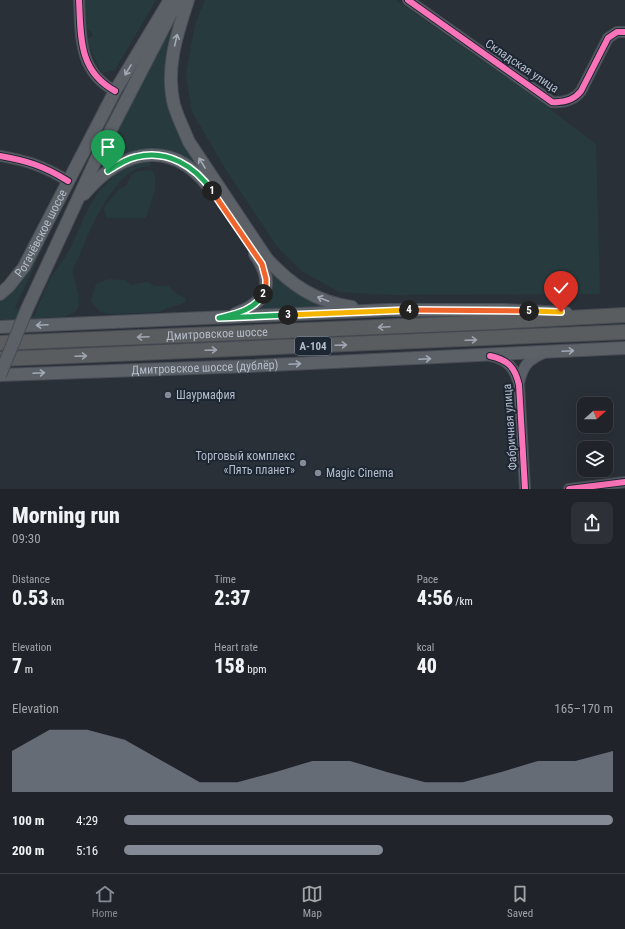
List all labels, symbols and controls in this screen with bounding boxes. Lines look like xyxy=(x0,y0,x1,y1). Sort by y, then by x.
one-way arrow xyxy=(173,34,181,47)
street label: Складская улица xyxy=(483,36,562,96)
one-way arrow xyxy=(124,64,132,75)
pin xyxy=(91,130,125,171)
icon: arrive xyxy=(97,136,119,158)
one-way arrow xyxy=(198,157,206,169)
pin: 1 xyxy=(202,181,222,201)
text: 1 xyxy=(209,184,215,197)
street label: Рогачёвское шоссе xyxy=(12,187,70,280)
pin xyxy=(544,271,578,312)
icon: check xyxy=(550,277,572,299)
pin: 2 xyxy=(253,284,273,304)
text: 2 xyxy=(260,287,266,300)
one-way arrow xyxy=(318,295,330,303)
pin: 4 xyxy=(399,300,419,320)
pin: 5 xyxy=(519,301,539,321)
text: 4 xyxy=(406,303,412,316)
text: 5 xyxy=(526,304,532,317)
pin: 3 xyxy=(278,305,298,325)
text: 3 xyxy=(285,308,291,321)
one-way arrow xyxy=(36,321,49,329)
one-way arrow xyxy=(378,323,391,331)
street label: Дмитровское шоссе xyxy=(166,325,268,343)
one-way arrow xyxy=(137,334,150,341)
one-way arrow xyxy=(464,336,477,343)
road number: А-104 xyxy=(295,337,331,355)
one-way arrow xyxy=(334,341,347,349)
one-way arrow xyxy=(204,347,217,354)
one-way arrow xyxy=(561,348,574,355)
one-way arrow xyxy=(74,352,87,360)
one-way arrow xyxy=(418,355,431,362)
street label: Дмитровское шоссе (дублёр) xyxy=(131,358,279,377)
one-way arrow xyxy=(288,361,301,368)
one-way arrow xyxy=(32,369,45,377)
street label: Фабричная улица xyxy=(500,383,520,471)
place label: Шаурмафия xyxy=(176,388,235,402)
marker: Шаурмафия xyxy=(163,390,173,400)
north arrow xyxy=(577,397,613,433)
map controls xyxy=(577,397,613,477)
button: layers xyxy=(577,441,613,477)
place label: Торговый комплекс «Пять планет» xyxy=(195,449,295,477)
marker: Торговый комплекс «Пять планет» xyxy=(298,458,308,468)
place label: Magic Cinema xyxy=(326,466,394,480)
marker: Magic Cinema xyxy=(313,468,323,478)
button: share xyxy=(571,502,613,544)
text: Morning run xyxy=(12,503,120,528)
text: 09:30 xyxy=(12,531,41,546)
text: Distance xyxy=(12,573,50,586)
text: Time xyxy=(214,573,236,586)
text: Pace xyxy=(417,573,438,586)
text: 0.53 xyxy=(12,586,48,610)
text: 2:37 xyxy=(214,586,250,610)
text: 4:56 xyxy=(417,586,453,610)
text: km xyxy=(48,595,64,608)
text: /km xyxy=(453,595,473,608)
text: Elevation xyxy=(12,641,52,654)
text: Heart rate xyxy=(214,641,258,654)
text: kcal xyxy=(417,641,434,654)
text: 7 xyxy=(12,654,22,678)
text: 158 xyxy=(214,654,245,678)
text: 40 xyxy=(417,654,437,678)
text: m xyxy=(22,663,33,676)
text: bpm xyxy=(245,663,266,676)
text: Elevation xyxy=(12,701,59,716)
text: 165–170 m xyxy=(554,701,613,716)
text: 100 m xyxy=(12,813,44,828)
text: 4:29 xyxy=(76,813,98,828)
text: 200 m xyxy=(12,843,44,858)
text: 5:16 xyxy=(76,843,98,858)
tab: Home xyxy=(92,883,118,920)
tab: Map xyxy=(301,883,323,920)
tab: Saved xyxy=(507,883,533,920)

